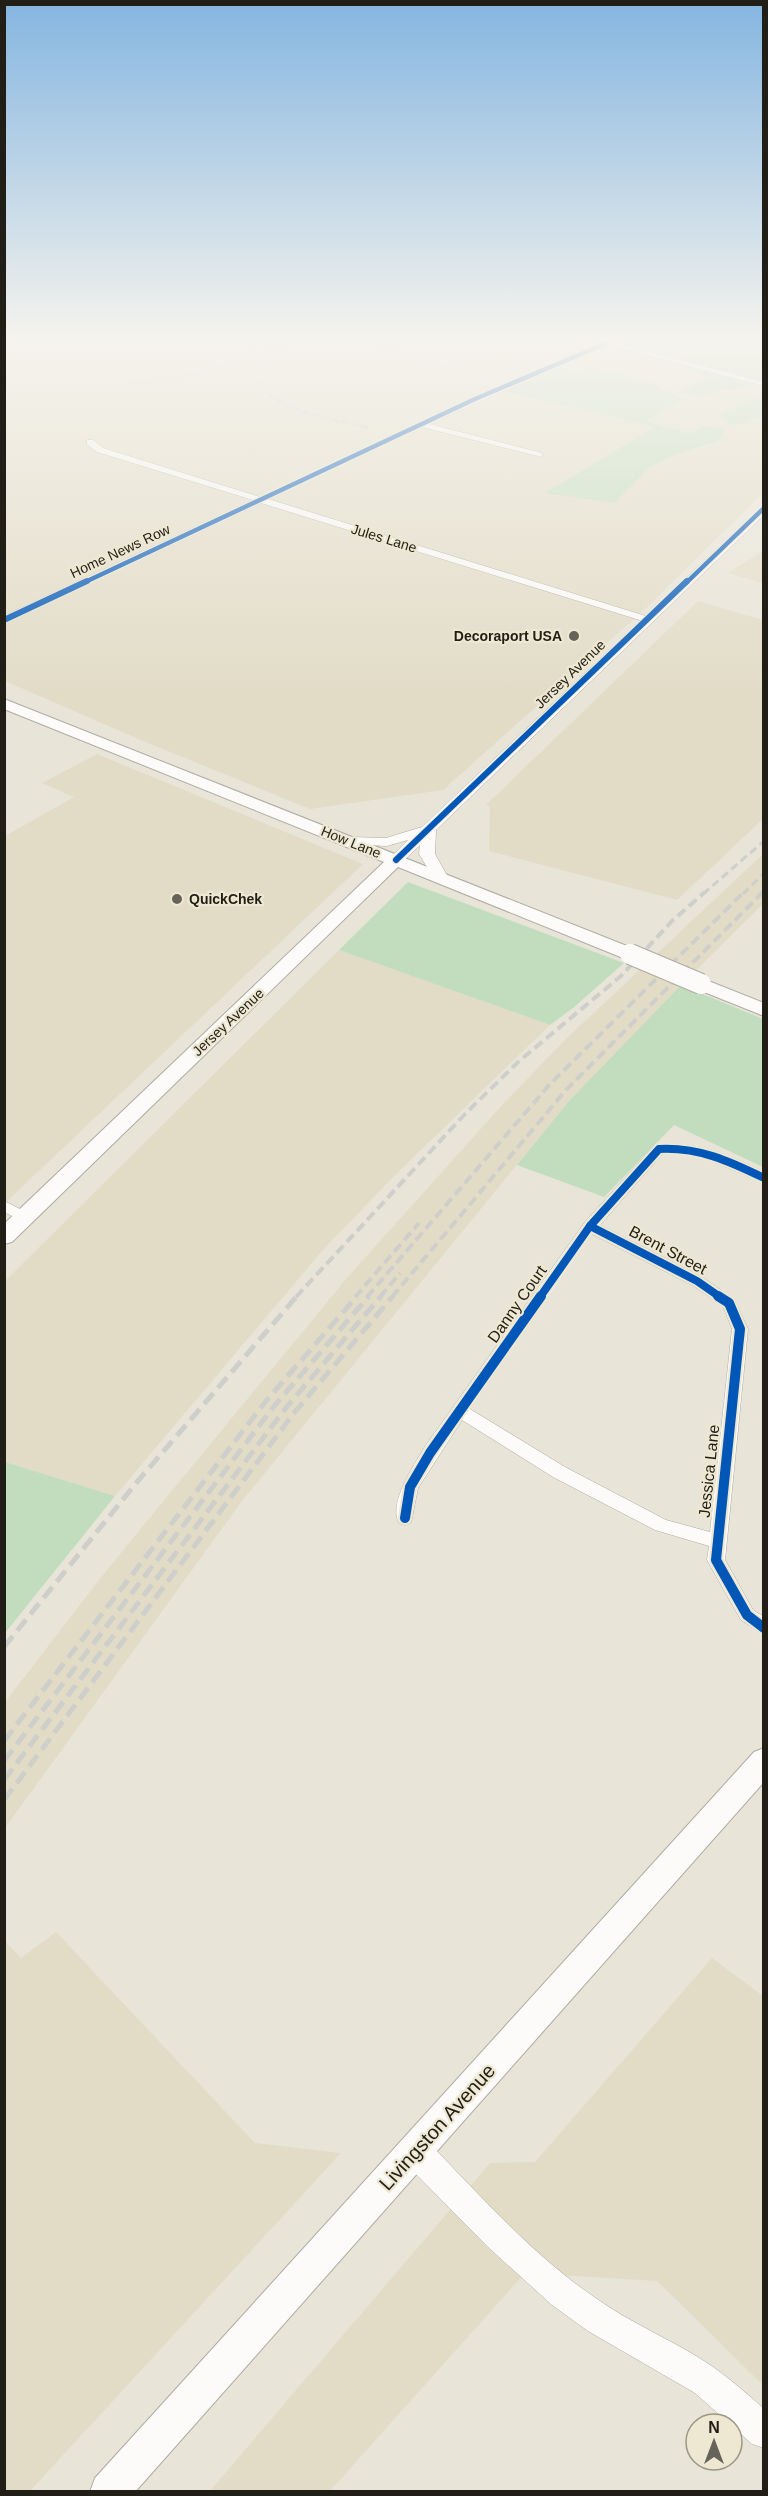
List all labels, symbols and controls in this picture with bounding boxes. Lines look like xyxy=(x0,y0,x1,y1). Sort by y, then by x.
street label: Jules Lane xyxy=(349,520,419,556)
street label: Home News Row xyxy=(68,521,173,581)
place label: Decoraport USA xyxy=(454,628,562,644)
marker: Decoraport USA xyxy=(567,629,581,643)
street label: Jersey Avenue xyxy=(531,636,609,712)
street label: How Lane xyxy=(319,823,383,861)
place label: QuickChek xyxy=(189,891,262,907)
marker: QuickChek xyxy=(170,892,184,906)
street label: Jersey Avenue xyxy=(189,985,267,1059)
street label: Brent Street xyxy=(626,1222,710,1278)
street label: Danny Court xyxy=(484,1262,550,1346)
street label: Jessica Lane xyxy=(696,1424,722,1518)
street label: Livingston Avenue xyxy=(375,2059,499,2195)
north arrow xyxy=(684,2412,744,2472)
text: N xyxy=(708,2419,720,2436)

